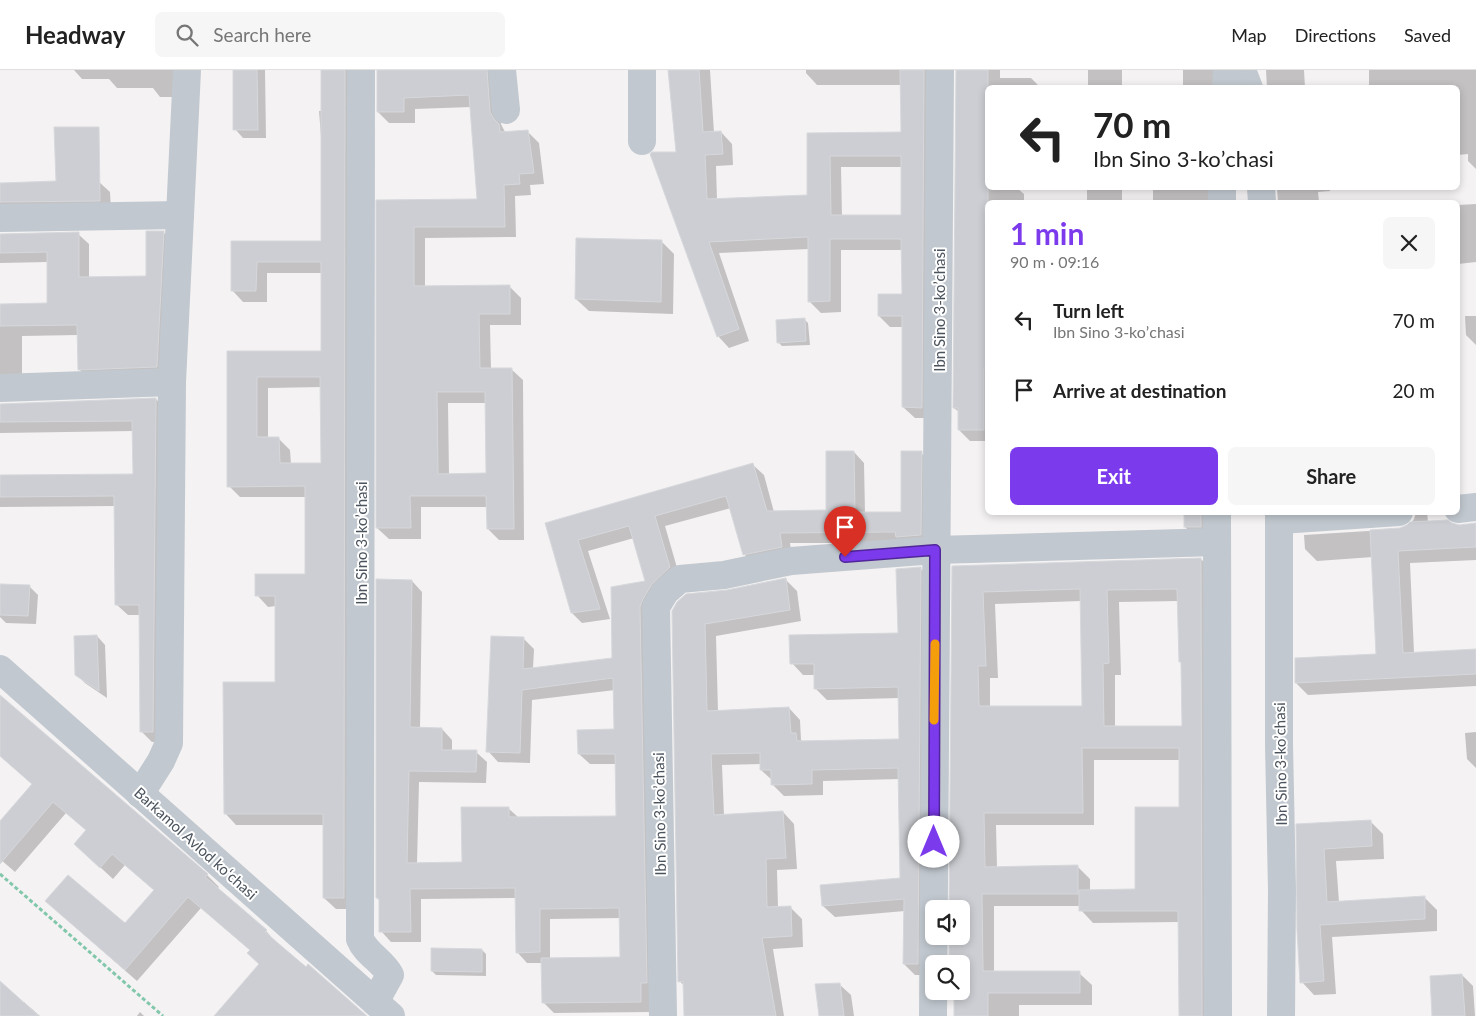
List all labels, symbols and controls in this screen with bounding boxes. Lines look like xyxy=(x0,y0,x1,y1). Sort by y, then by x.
search box xyxy=(155,12,505,57)
text: Headway xyxy=(25,20,125,49)
icon: search xyxy=(173,21,201,49)
text: Search here xyxy=(213,23,311,46)
text: Map xyxy=(1231,24,1267,46)
text: Directions xyxy=(1295,24,1376,46)
text: Saved xyxy=(1404,24,1451,46)
text: 70 m xyxy=(1093,103,1171,145)
icon: left xyxy=(1010,105,1075,170)
text: Ibn Sino 3-koʼchasi xyxy=(1093,145,1274,172)
text: 1 min xyxy=(1010,215,1084,251)
button: close xyxy=(1383,217,1435,269)
street label: Ibn Sino 3-koʼchasi xyxy=(930,248,948,372)
text: 90 m · 09:16 xyxy=(1010,252,1099,271)
text: Turn left xyxy=(1053,299,1124,322)
icon: left xyxy=(1010,306,1038,334)
text: 70 m xyxy=(1392,309,1435,332)
text: Ibn Sino 3-koʼchasi xyxy=(1053,322,1185,341)
icon: arrive xyxy=(1010,376,1038,404)
text: Arrive at destination xyxy=(1053,379,1226,402)
text: 20 m xyxy=(1392,379,1435,402)
button: Exit xyxy=(1010,447,1218,505)
button: Share xyxy=(1228,447,1435,505)
street label: Ibn Sino 3-koʼchasi xyxy=(352,481,370,605)
pin xyxy=(824,506,866,557)
icon: arrive xyxy=(831,513,859,541)
street label: Ibn Sino 3-koʼchasi xyxy=(1270,702,1290,826)
street label: Ibn Sino 3-koʼchasi xyxy=(649,752,669,876)
street label: Barkamol Avlod koʻchasi xyxy=(131,783,261,903)
position arrow xyxy=(907,815,959,867)
map controls xyxy=(925,900,970,1000)
button: sound xyxy=(925,900,970,945)
button: search xyxy=(925,955,970,1000)

